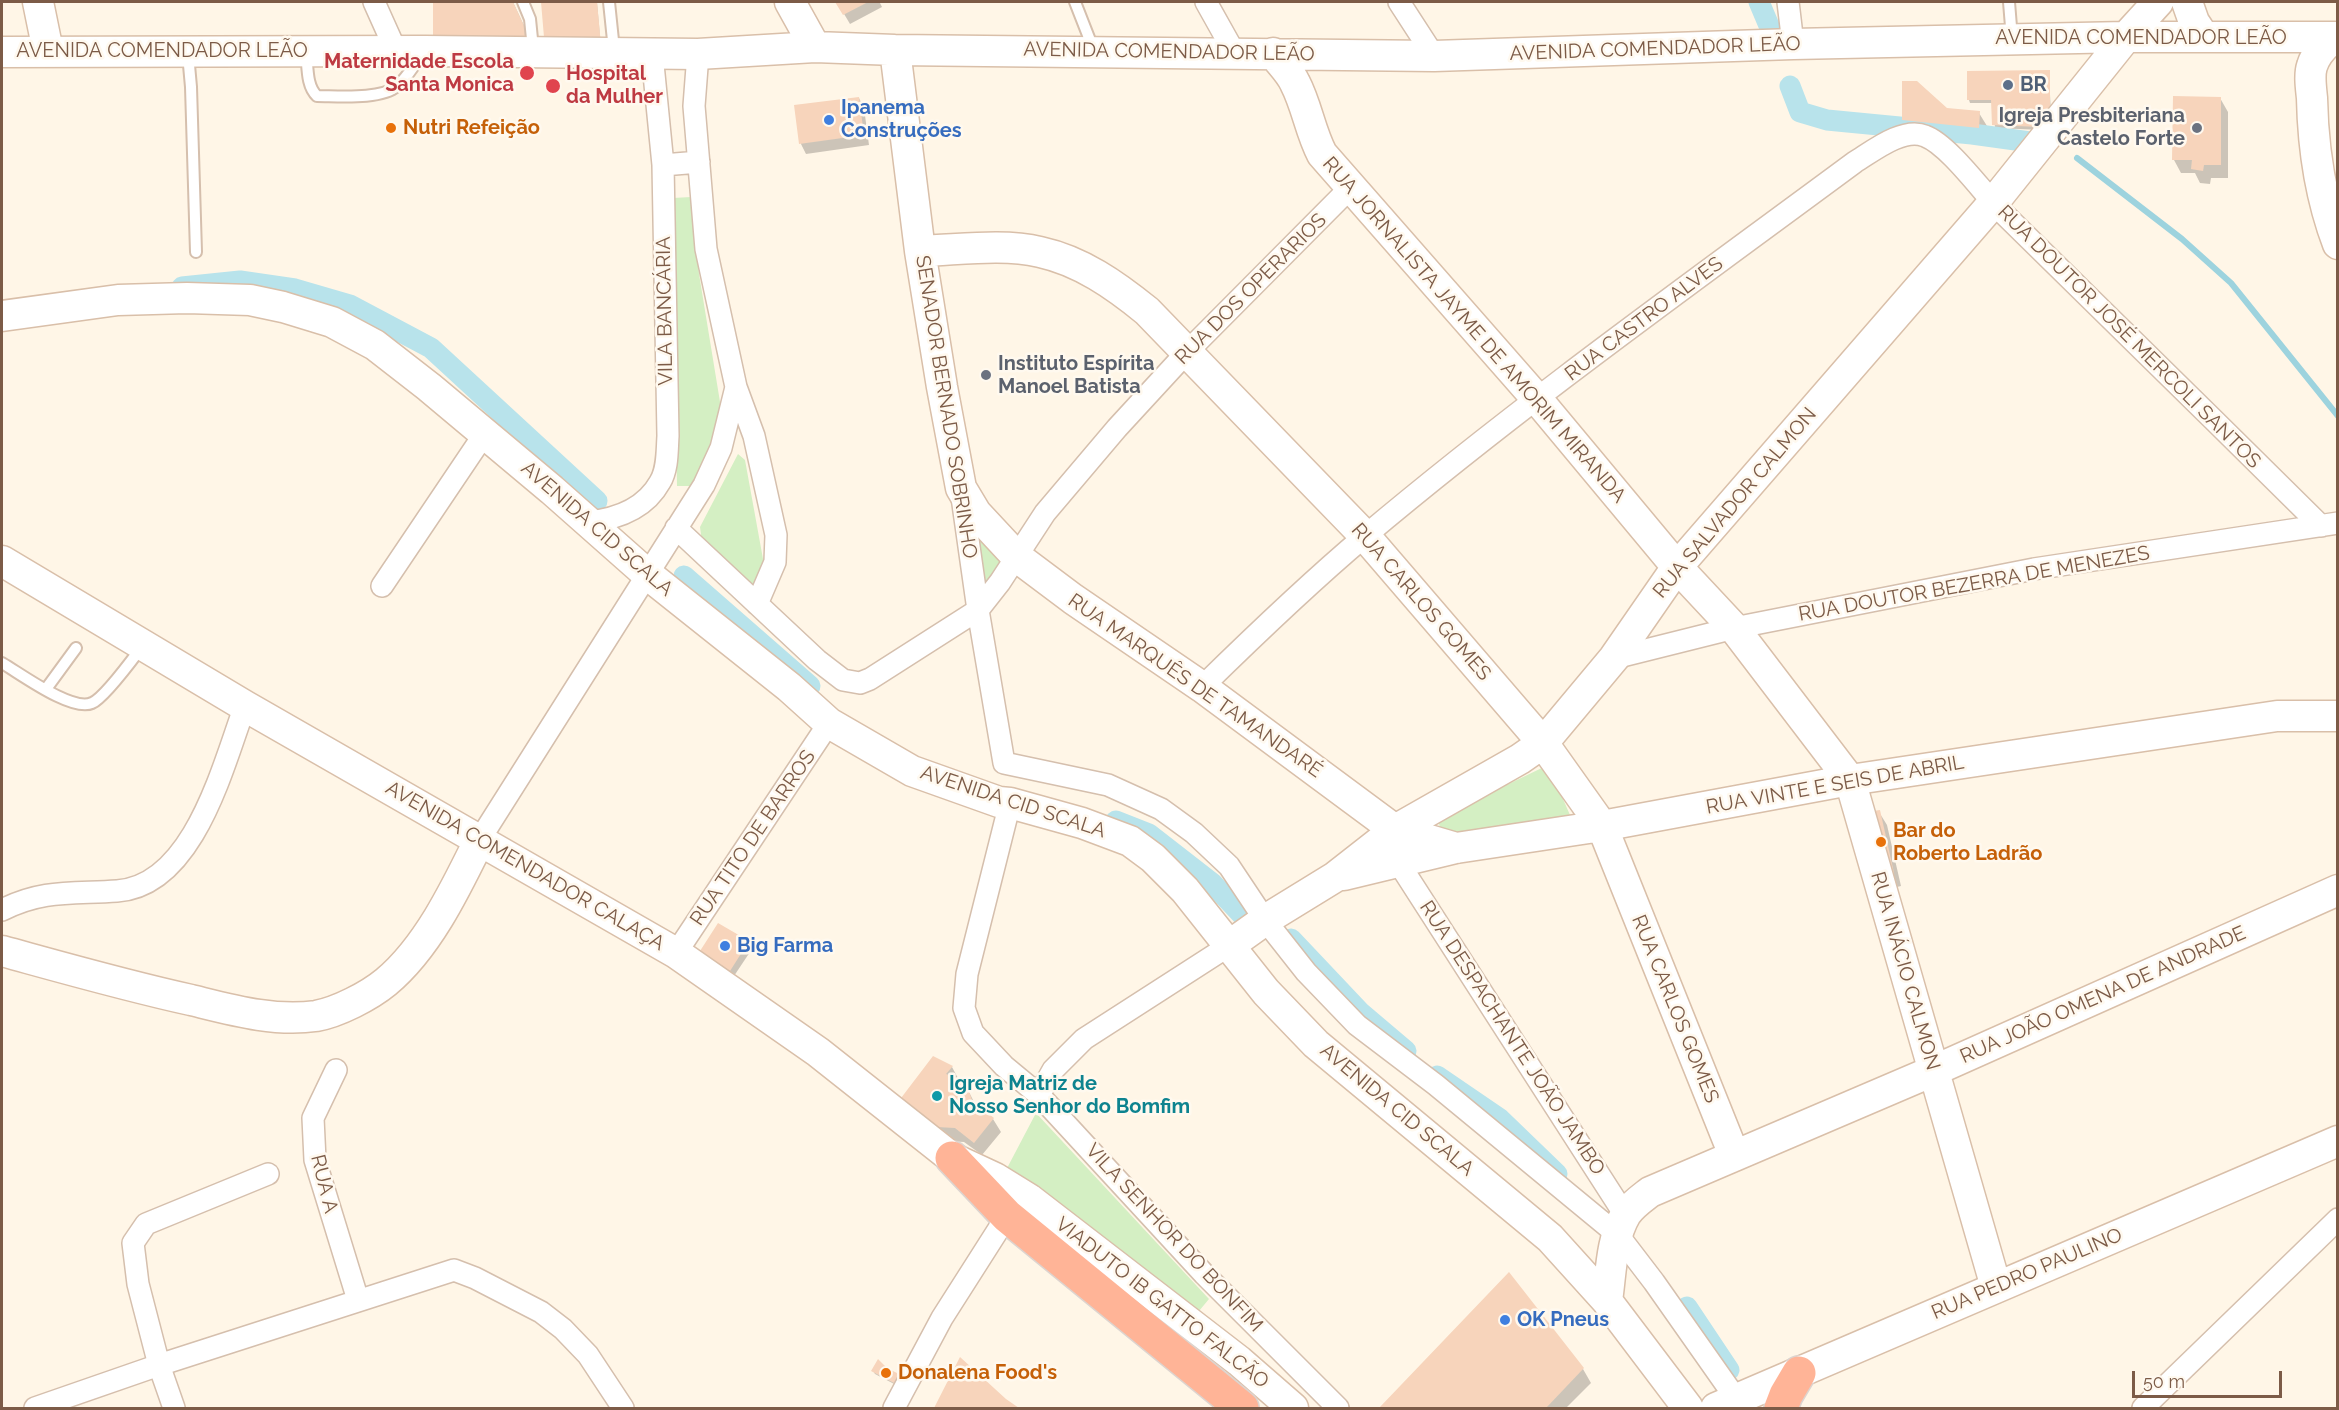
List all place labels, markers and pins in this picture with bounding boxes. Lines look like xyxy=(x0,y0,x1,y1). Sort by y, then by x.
place label: Maternidade Escola Santa Monica xyxy=(324,50,514,97)
place label: Hospital da Mulher xyxy=(566,62,663,109)
marker: Maternidade Escola Santa Monica xyxy=(518,64,536,82)
place label: BR xyxy=(2020,73,2047,97)
marker: Hospital da Mulher xyxy=(544,77,562,95)
marker: BR xyxy=(2001,78,2015,92)
place label: Ipanema Construções xyxy=(841,96,962,143)
place label: Igreja Presbiteriana Castelo Forte xyxy=(1999,104,2185,151)
marker: Ipanema Construções xyxy=(822,113,836,127)
place label: Nutri Refeição xyxy=(403,116,540,140)
marker: Nutri Refeição xyxy=(384,121,398,135)
marker: Igreja Presbiteriana Castelo Forte xyxy=(2190,121,2204,135)
place label: Instituto Espírita Manoel Batista xyxy=(998,352,1155,399)
marker: Instituto Espírita Manoel Batista xyxy=(979,368,993,382)
place label: Bar do Roberto Ladrão xyxy=(1893,819,2042,866)
marker: Bar do Roberto Ladrão xyxy=(1874,835,1888,849)
place label: Big Farma xyxy=(737,934,833,958)
marker: Big Farma xyxy=(718,939,732,953)
place label: Igreja Matriz de Nosso Senhor do Bomfim xyxy=(949,1072,1190,1119)
marker: Igreja Matriz de Nosso Senhor do Bomfim xyxy=(930,1089,944,1103)
place label: OK Pneus xyxy=(1517,1308,1609,1332)
marker: OK Pneus xyxy=(1498,1313,1512,1327)
place label: Donalena Food's xyxy=(898,1361,1057,1385)
marker: Donalena Food's xyxy=(879,1366,893,1380)

